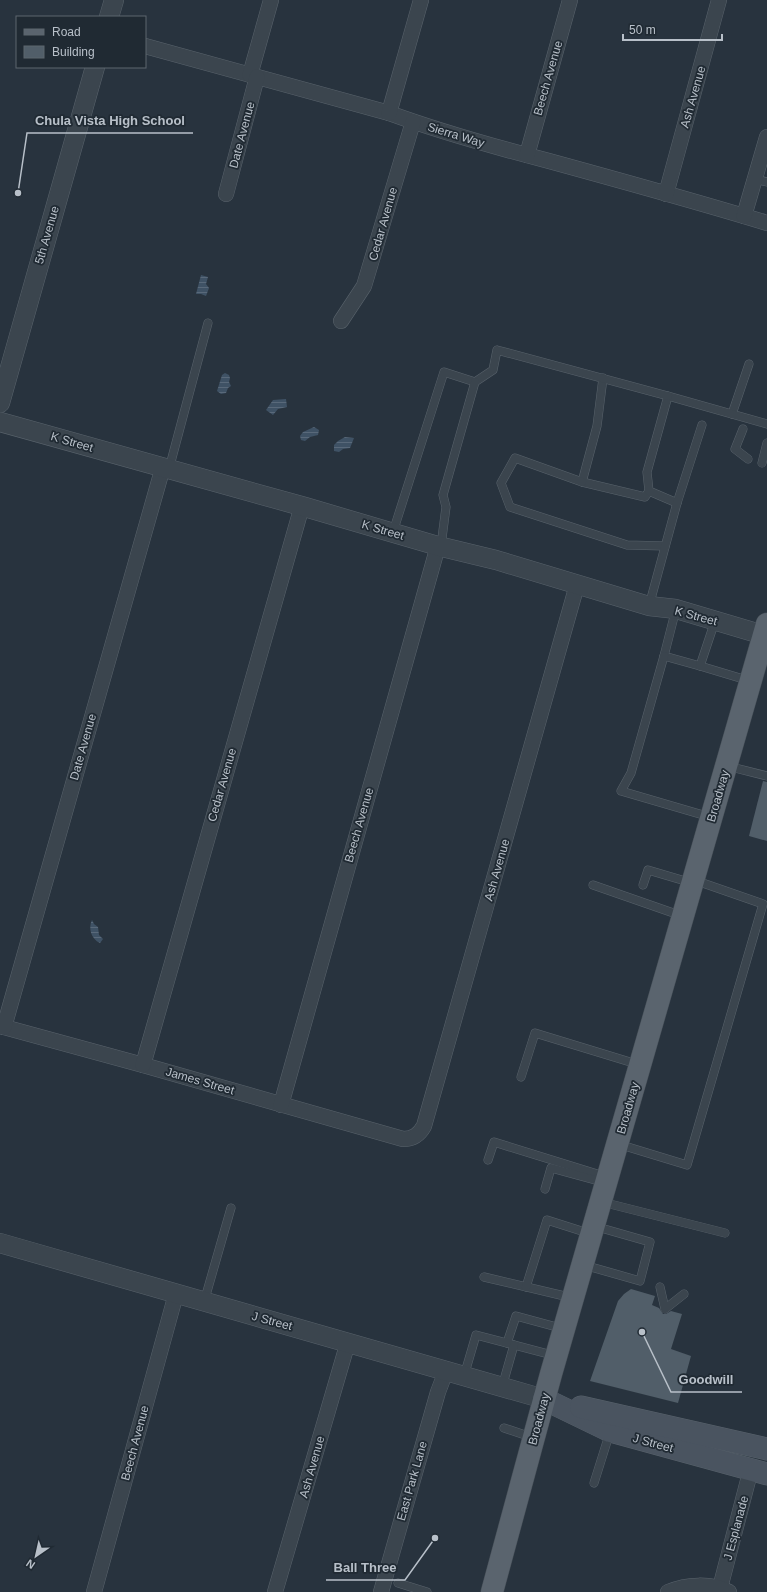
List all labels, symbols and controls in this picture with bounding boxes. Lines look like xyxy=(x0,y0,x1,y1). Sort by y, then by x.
legend xyxy=(16,16,146,68)
scale bar xyxy=(623,16,722,42)
text: 50 m xyxy=(629,23,656,37)
text: Road xyxy=(52,25,81,39)
street label: Beech Avenue xyxy=(531,39,565,117)
text: Building xyxy=(52,45,95,59)
street label: Ash Avenue xyxy=(677,64,709,130)
street label: Date Avenue xyxy=(226,100,258,170)
callout: Chula Vista High School xyxy=(27,108,193,133)
text: Chula Vista High School xyxy=(35,113,185,128)
street label: Sierra Way xyxy=(426,120,486,150)
street label: Cedar Avenue xyxy=(366,185,400,262)
street label: 5th Avenue xyxy=(32,204,62,266)
street label: K Street xyxy=(49,429,95,455)
street label: K Street xyxy=(360,517,406,543)
street label: K Street xyxy=(673,604,719,629)
street label: Date Avenue xyxy=(67,712,99,782)
street label: Cedar Avenue xyxy=(205,746,239,823)
street label: Broadway xyxy=(704,768,732,824)
street label: Beech Avenue xyxy=(342,786,376,864)
street label: Ash Avenue xyxy=(481,837,513,903)
street label: James Street xyxy=(164,1065,237,1098)
street label: Broadway xyxy=(614,1080,642,1136)
street label: J Street xyxy=(250,1309,294,1333)
callout: Goodwill xyxy=(671,1367,742,1392)
text: Goodwill xyxy=(679,1372,733,1387)
street label: Broadway xyxy=(525,1391,553,1447)
street label: Beech Avenue xyxy=(118,1404,152,1482)
street label: J Street xyxy=(631,1431,675,1455)
street label: Ash Avenue xyxy=(296,1434,328,1500)
street label: East Park Lane xyxy=(394,1439,430,1522)
street label: J Esplanade xyxy=(721,1494,751,1562)
north arrow xyxy=(16,1536,56,1576)
callout: Ball Three xyxy=(326,1555,405,1580)
text: N xyxy=(24,1557,37,1571)
text: Ball Three xyxy=(334,1560,396,1575)

